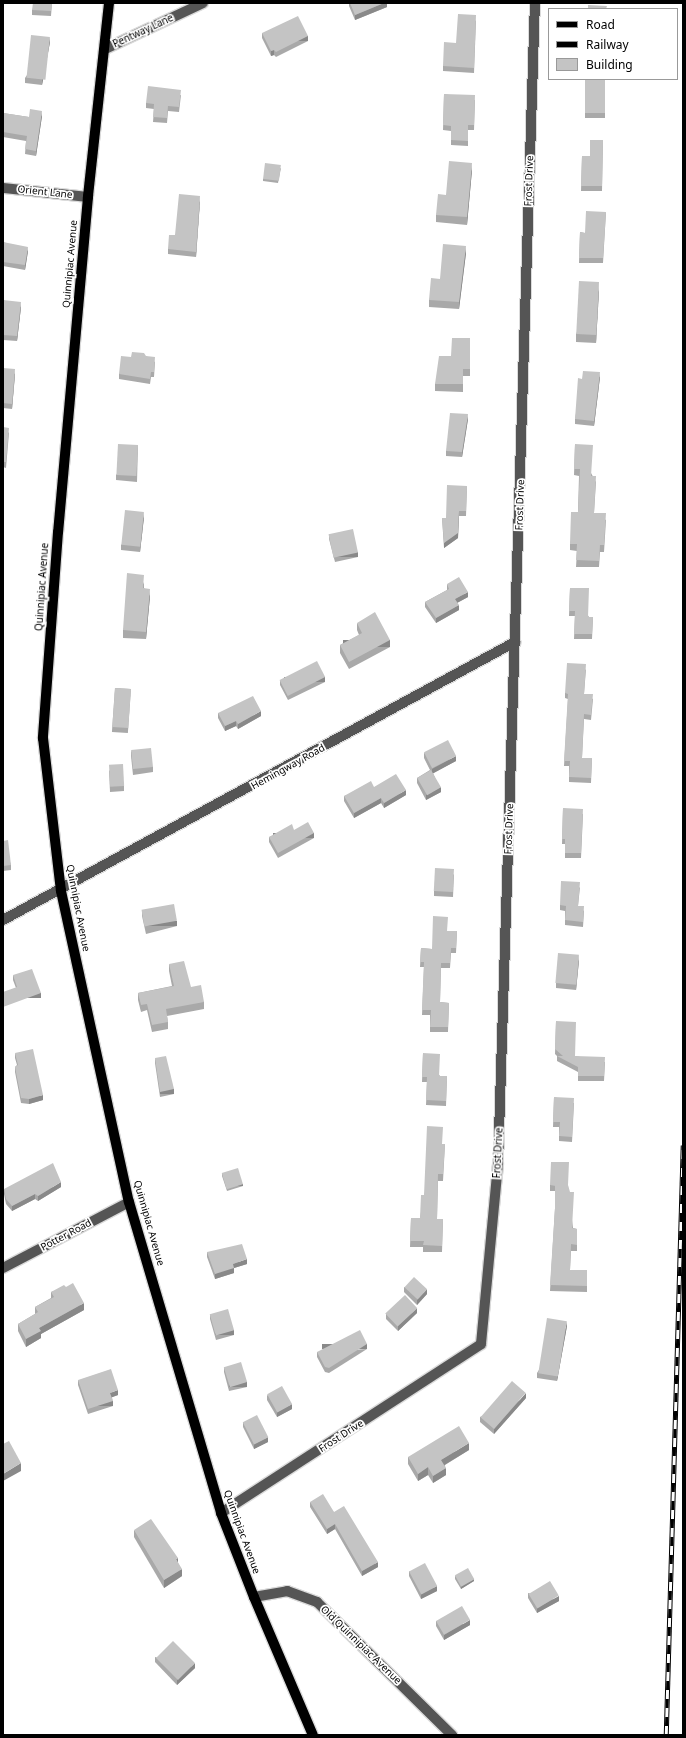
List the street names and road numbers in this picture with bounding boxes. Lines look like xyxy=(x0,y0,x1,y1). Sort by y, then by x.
street label: Pentway Lane xyxy=(111,12,175,50)
street label: Frost Drive xyxy=(522,155,536,207)
street label: Orient Lane xyxy=(17,183,73,201)
street label: Quinnipiac Avenue xyxy=(60,219,80,309)
street label: Frost Drive xyxy=(513,479,527,531)
street label: Quinnipiac Avenue xyxy=(33,543,51,631)
street label: Hemingway Road xyxy=(249,742,327,792)
street label: Frost Drive xyxy=(502,803,516,855)
street label: Quinnipiac Avenue xyxy=(64,863,92,953)
street label: Frost Drive xyxy=(491,1127,505,1179)
street label: Quinnipiac Avenue xyxy=(131,1179,167,1267)
street label: Potter Road xyxy=(39,1217,93,1253)
street label: Frost Drive xyxy=(316,1417,366,1455)
street label: Quinnipiac Avenue xyxy=(221,1488,263,1576)
street label: Old Quinnipiac Avenue xyxy=(318,1603,404,1687)

